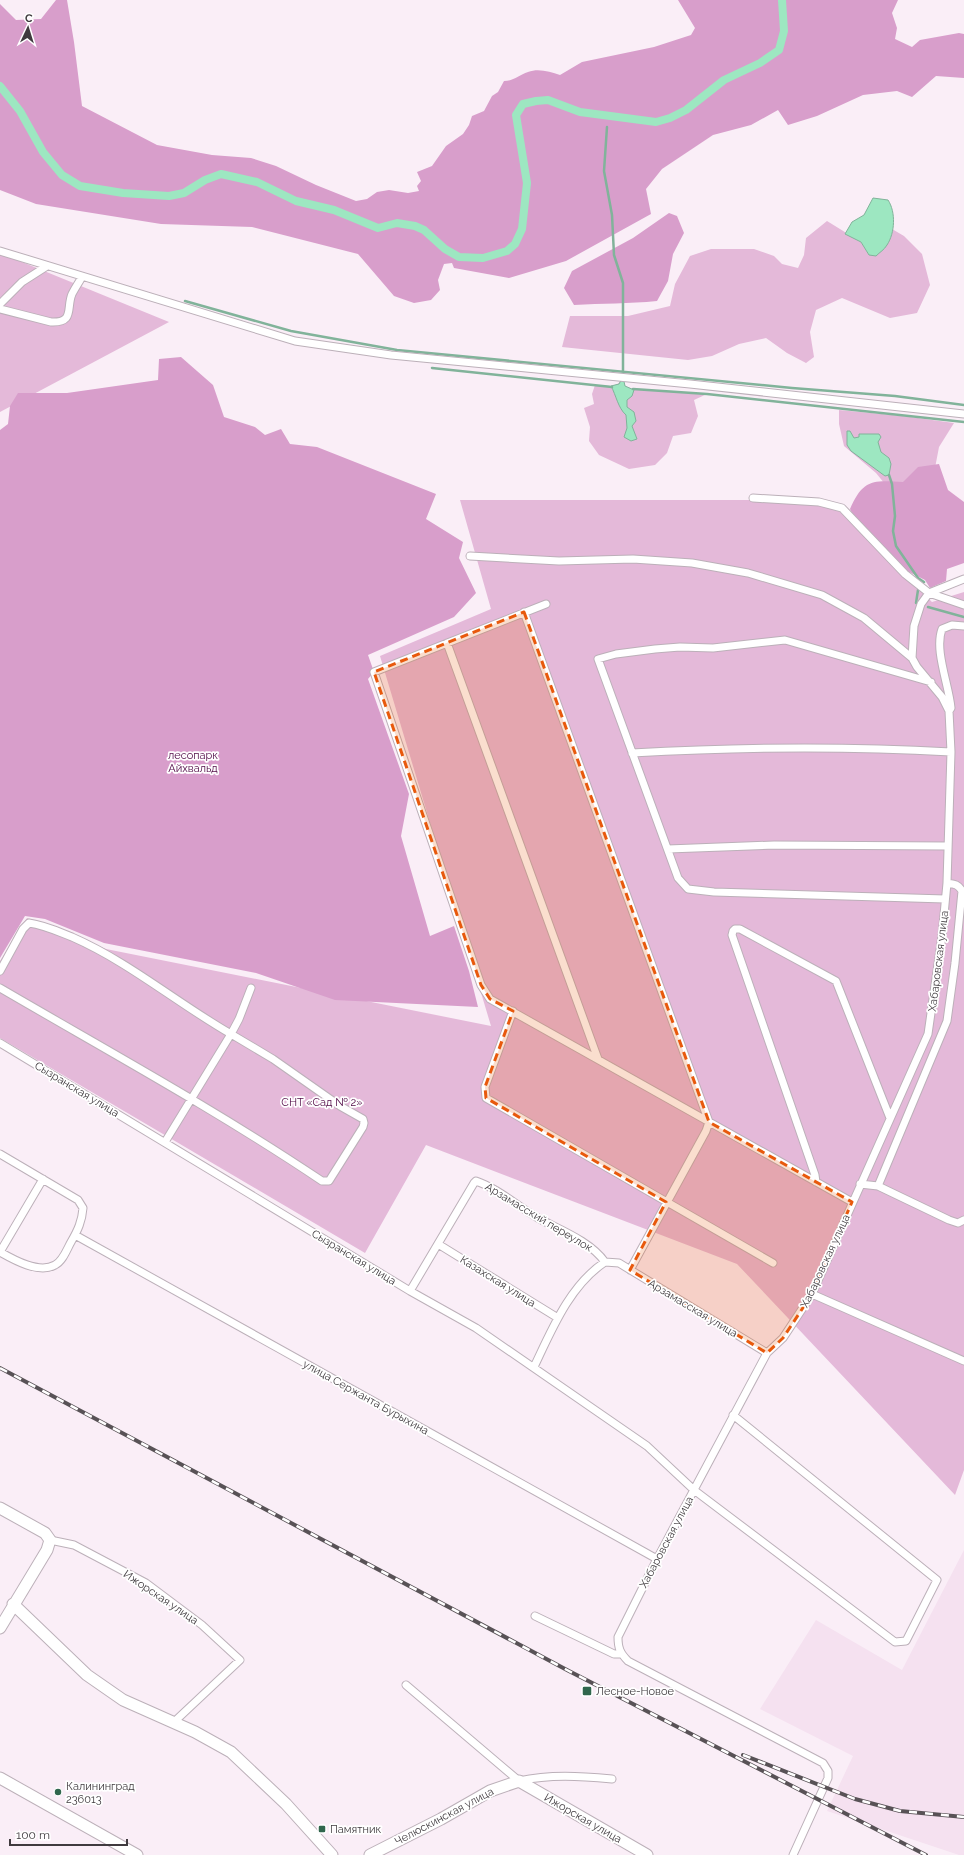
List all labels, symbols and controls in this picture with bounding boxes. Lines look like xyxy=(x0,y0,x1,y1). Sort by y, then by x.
north arrow xyxy=(8,8,48,48)
text: С xyxy=(24,12,33,25)
park label: лесопарк Айхвальд xyxy=(168,749,218,775)
street label: Хабаровская улица xyxy=(926,910,951,1012)
street label: Сызранская улица xyxy=(32,1059,121,1120)
park label: СНТ «Сад № 2» xyxy=(281,1096,363,1109)
street label: Арзамасский переулок xyxy=(483,1180,595,1255)
street label: Хабаровская улица xyxy=(798,1212,853,1310)
street label: Сызранская улица xyxy=(309,1227,398,1288)
street label: Казахская улица xyxy=(458,1253,538,1310)
street label: Арзамасская улица xyxy=(646,1277,740,1340)
street label: улица Сержанта Бурыхина xyxy=(301,1357,431,1437)
street label: Хабаровская улица xyxy=(637,1494,696,1590)
street label: Ижорская улица xyxy=(121,1568,201,1627)
marker: Лесное-Новое xyxy=(581,1685,593,1697)
place label: Лесное-Новое xyxy=(596,1685,675,1698)
place label: Калининград 236013 xyxy=(66,1780,135,1806)
street label: Челюскинская улица xyxy=(393,1785,496,1848)
marker: Калининград 236013 xyxy=(53,1787,63,1797)
street label: Ижорская улица xyxy=(542,1791,624,1846)
scale bar xyxy=(10,1821,127,1847)
place label: Памятник xyxy=(330,1823,381,1836)
marker: Памятник xyxy=(317,1824,327,1834)
text: 100 m xyxy=(16,1828,50,1842)

